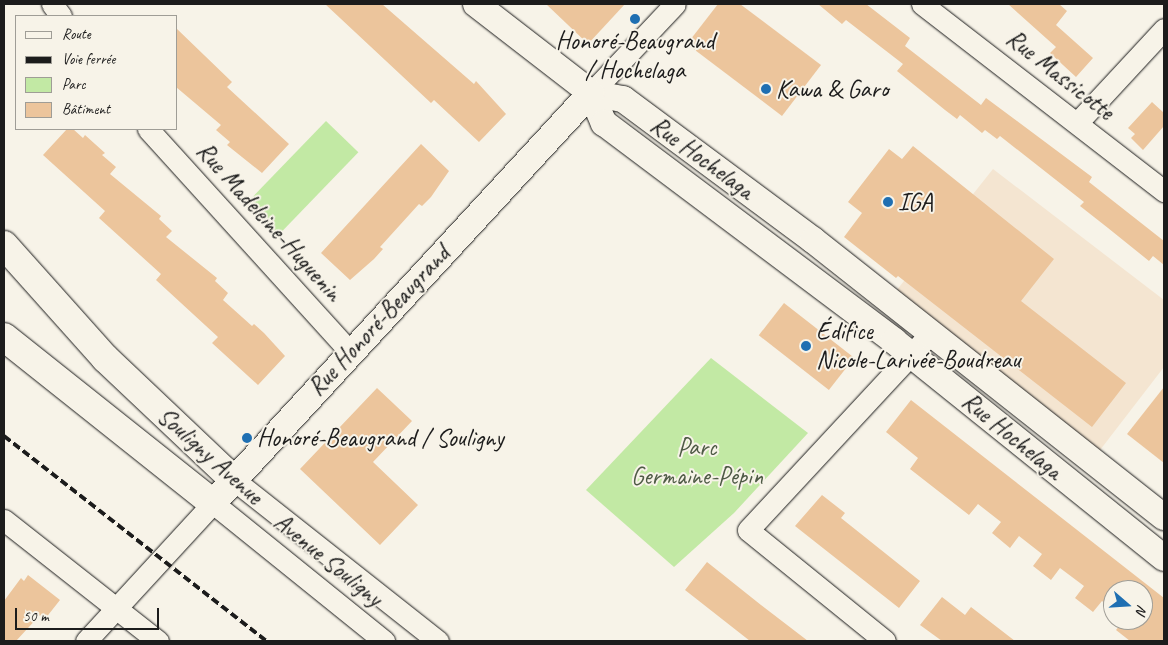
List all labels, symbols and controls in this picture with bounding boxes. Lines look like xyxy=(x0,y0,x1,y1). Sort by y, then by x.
marker: Honoré-Beaugrand / Hochelaga xyxy=(629,13,641,25)
legend xyxy=(15,15,178,130)
street label: Rue Massicotte xyxy=(1000,23,1120,127)
text: Route xyxy=(62,25,91,44)
place label: Honoré-Beaugrand / Hochelaga xyxy=(556,27,714,86)
text: Voie ferrée xyxy=(62,50,115,69)
place label: Kawa & Garo xyxy=(776,74,888,104)
text: Parc xyxy=(62,75,86,94)
marker: Kawa & Garo xyxy=(760,83,772,95)
text: Bâtiment xyxy=(62,100,110,119)
street label: Rue Hochelaga xyxy=(644,110,760,206)
street label: Rue Madeleine-Huguenin xyxy=(190,136,348,308)
place label: IGA xyxy=(898,187,932,217)
marker: IGA xyxy=(882,196,894,208)
street label: Rue Honoré-Beaugrand xyxy=(302,240,456,402)
place label: Édifice Nicole-Larivée-Boudreau xyxy=(816,317,1020,376)
marker: Édifice Nicole-Larivée-Boudreau xyxy=(800,340,812,352)
street label: Rue Hochelaga xyxy=(955,386,1069,486)
street label: Souligny Avenue xyxy=(151,401,269,511)
place label: Honoré-Beaugrand / Souligny xyxy=(257,423,503,453)
marker: Honoré-Beaugrand / Souligny xyxy=(241,432,253,444)
park label: Parc Germaine-Pépin xyxy=(631,433,763,492)
street label: Avenue Souligny xyxy=(268,507,388,613)
north arrow xyxy=(1103,580,1153,630)
scale bar xyxy=(18,598,161,630)
text: N xyxy=(1132,603,1151,617)
text: 50 m xyxy=(23,607,49,626)

